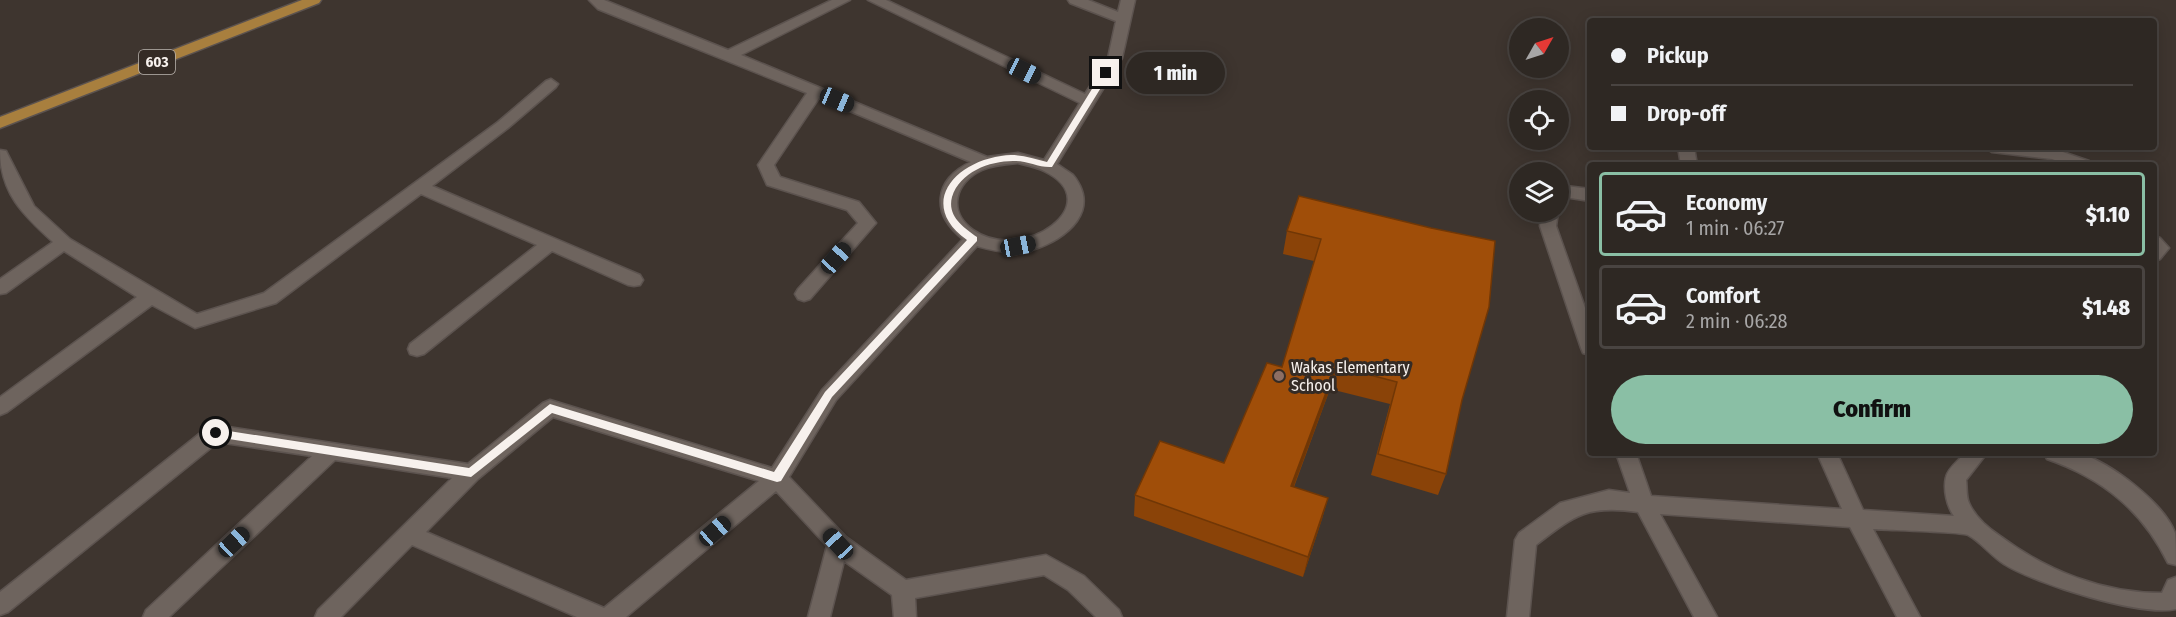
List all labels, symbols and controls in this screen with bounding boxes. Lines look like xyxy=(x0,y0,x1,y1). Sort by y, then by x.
north arrow xyxy=(1509,18,1569,78)
map controls xyxy=(1509,18,1569,222)
text: Pickup xyxy=(1647,42,1709,69)
road number: 603 xyxy=(139,50,175,74)
callout: 1 min xyxy=(1127,52,1226,94)
car xyxy=(1004,55,1044,87)
route end xyxy=(1092,59,1119,86)
text: 1 min xyxy=(1154,61,1197,85)
car xyxy=(817,85,857,115)
button: locate xyxy=(1509,90,1569,150)
text: Drop-off xyxy=(1647,100,1726,127)
button: layers xyxy=(1509,162,1569,222)
icon: car xyxy=(1614,187,1668,241)
text: Economy xyxy=(1686,189,1767,216)
text: $1.10 xyxy=(2086,201,2130,228)
text: 1 min · 06:27 xyxy=(1686,216,1784,240)
car xyxy=(999,234,1037,258)
car xyxy=(817,239,855,277)
icon: car xyxy=(1614,280,1668,334)
text: Comfort xyxy=(1686,282,1760,309)
text: $1.48 xyxy=(2082,294,2130,321)
text: 2 min · 06:28 xyxy=(1686,309,1788,333)
place label: Wakas Elementary School xyxy=(1291,358,1411,395)
marker: Wakas Elementary School xyxy=(1272,369,1286,383)
button: Confirm xyxy=(1611,375,2133,444)
route start xyxy=(202,419,229,446)
car xyxy=(696,512,734,550)
car xyxy=(215,523,253,561)
car xyxy=(819,525,857,563)

